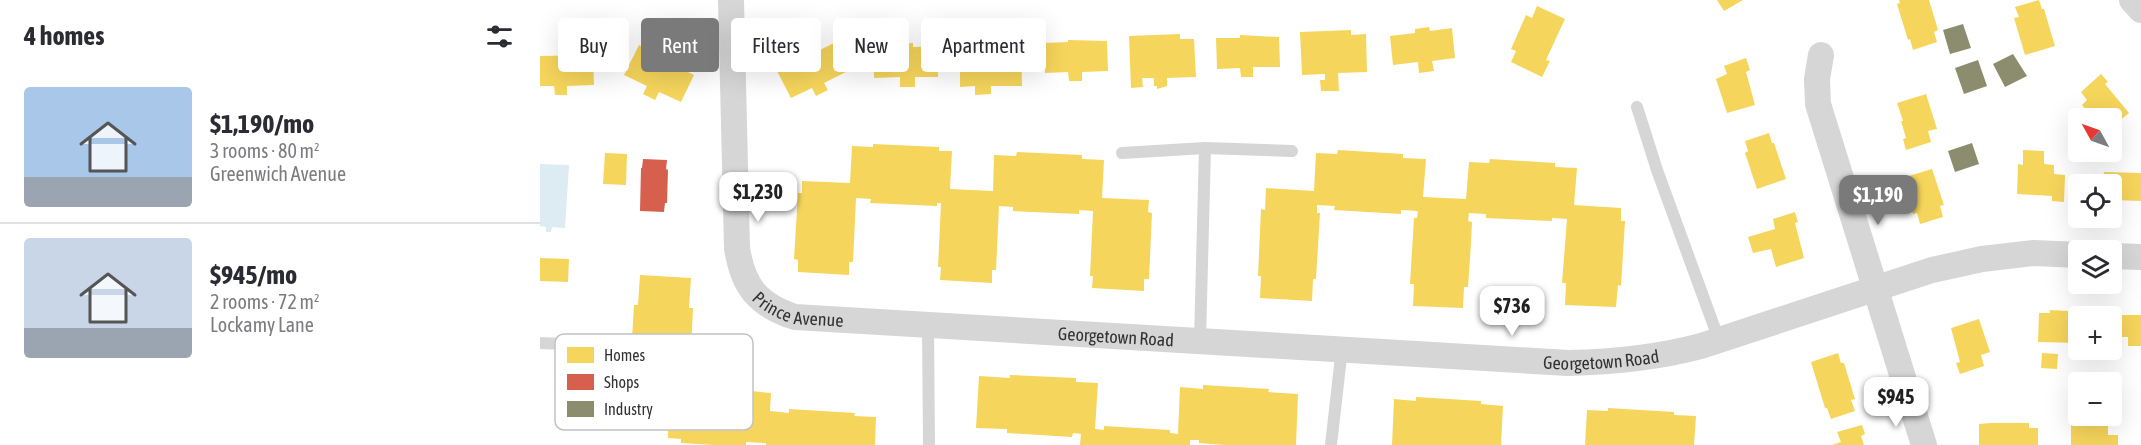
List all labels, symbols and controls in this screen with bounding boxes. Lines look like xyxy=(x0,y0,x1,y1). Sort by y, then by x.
chip: Buy xyxy=(558,18,629,72)
chip: Rent xyxy=(641,18,719,72)
chip: Filters xyxy=(731,18,821,72)
chip: New xyxy=(833,18,909,72)
chip: Apartment xyxy=(921,18,1046,72)
icon: filters xyxy=(483,20,516,53)
text: 4 homes xyxy=(24,21,104,51)
north arrow xyxy=(2068,108,2122,162)
map controls xyxy=(2068,108,2122,426)
text: $1,190/mo xyxy=(210,109,314,139)
icon: home xyxy=(72,111,144,183)
text: 3 rooms · 80 m² xyxy=(210,139,320,162)
text: Greenwich Avenue xyxy=(210,162,346,185)
pin: $1,230 xyxy=(709,172,807,223)
button: locate xyxy=(2068,174,2122,228)
pin: $1,190 xyxy=(1829,175,1927,226)
text: $1,230 xyxy=(733,180,783,203)
text: $1,190 xyxy=(1853,183,1903,206)
button: layers xyxy=(2068,240,2122,294)
text: $945/mo xyxy=(210,260,297,290)
icon: home xyxy=(72,262,144,334)
pin: $736 xyxy=(1476,286,1548,337)
street label: Prince Avenue xyxy=(749,287,844,330)
text: 2 rooms · 72 m² xyxy=(210,290,320,313)
text: $736 xyxy=(1494,294,1530,317)
button: + xyxy=(2068,306,2122,360)
text: Lockamy Lane xyxy=(210,313,314,336)
street label: Georgetown Road xyxy=(1057,322,1174,350)
legend xyxy=(555,334,753,430)
street label: Georgetown Road xyxy=(1542,345,1660,374)
text: Homes xyxy=(604,346,646,364)
button: − xyxy=(2068,372,2122,426)
text: Shops xyxy=(604,373,640,392)
pin: $945 xyxy=(1860,377,1932,428)
text: $945 xyxy=(1878,385,1914,408)
text: Industry xyxy=(604,400,653,419)

